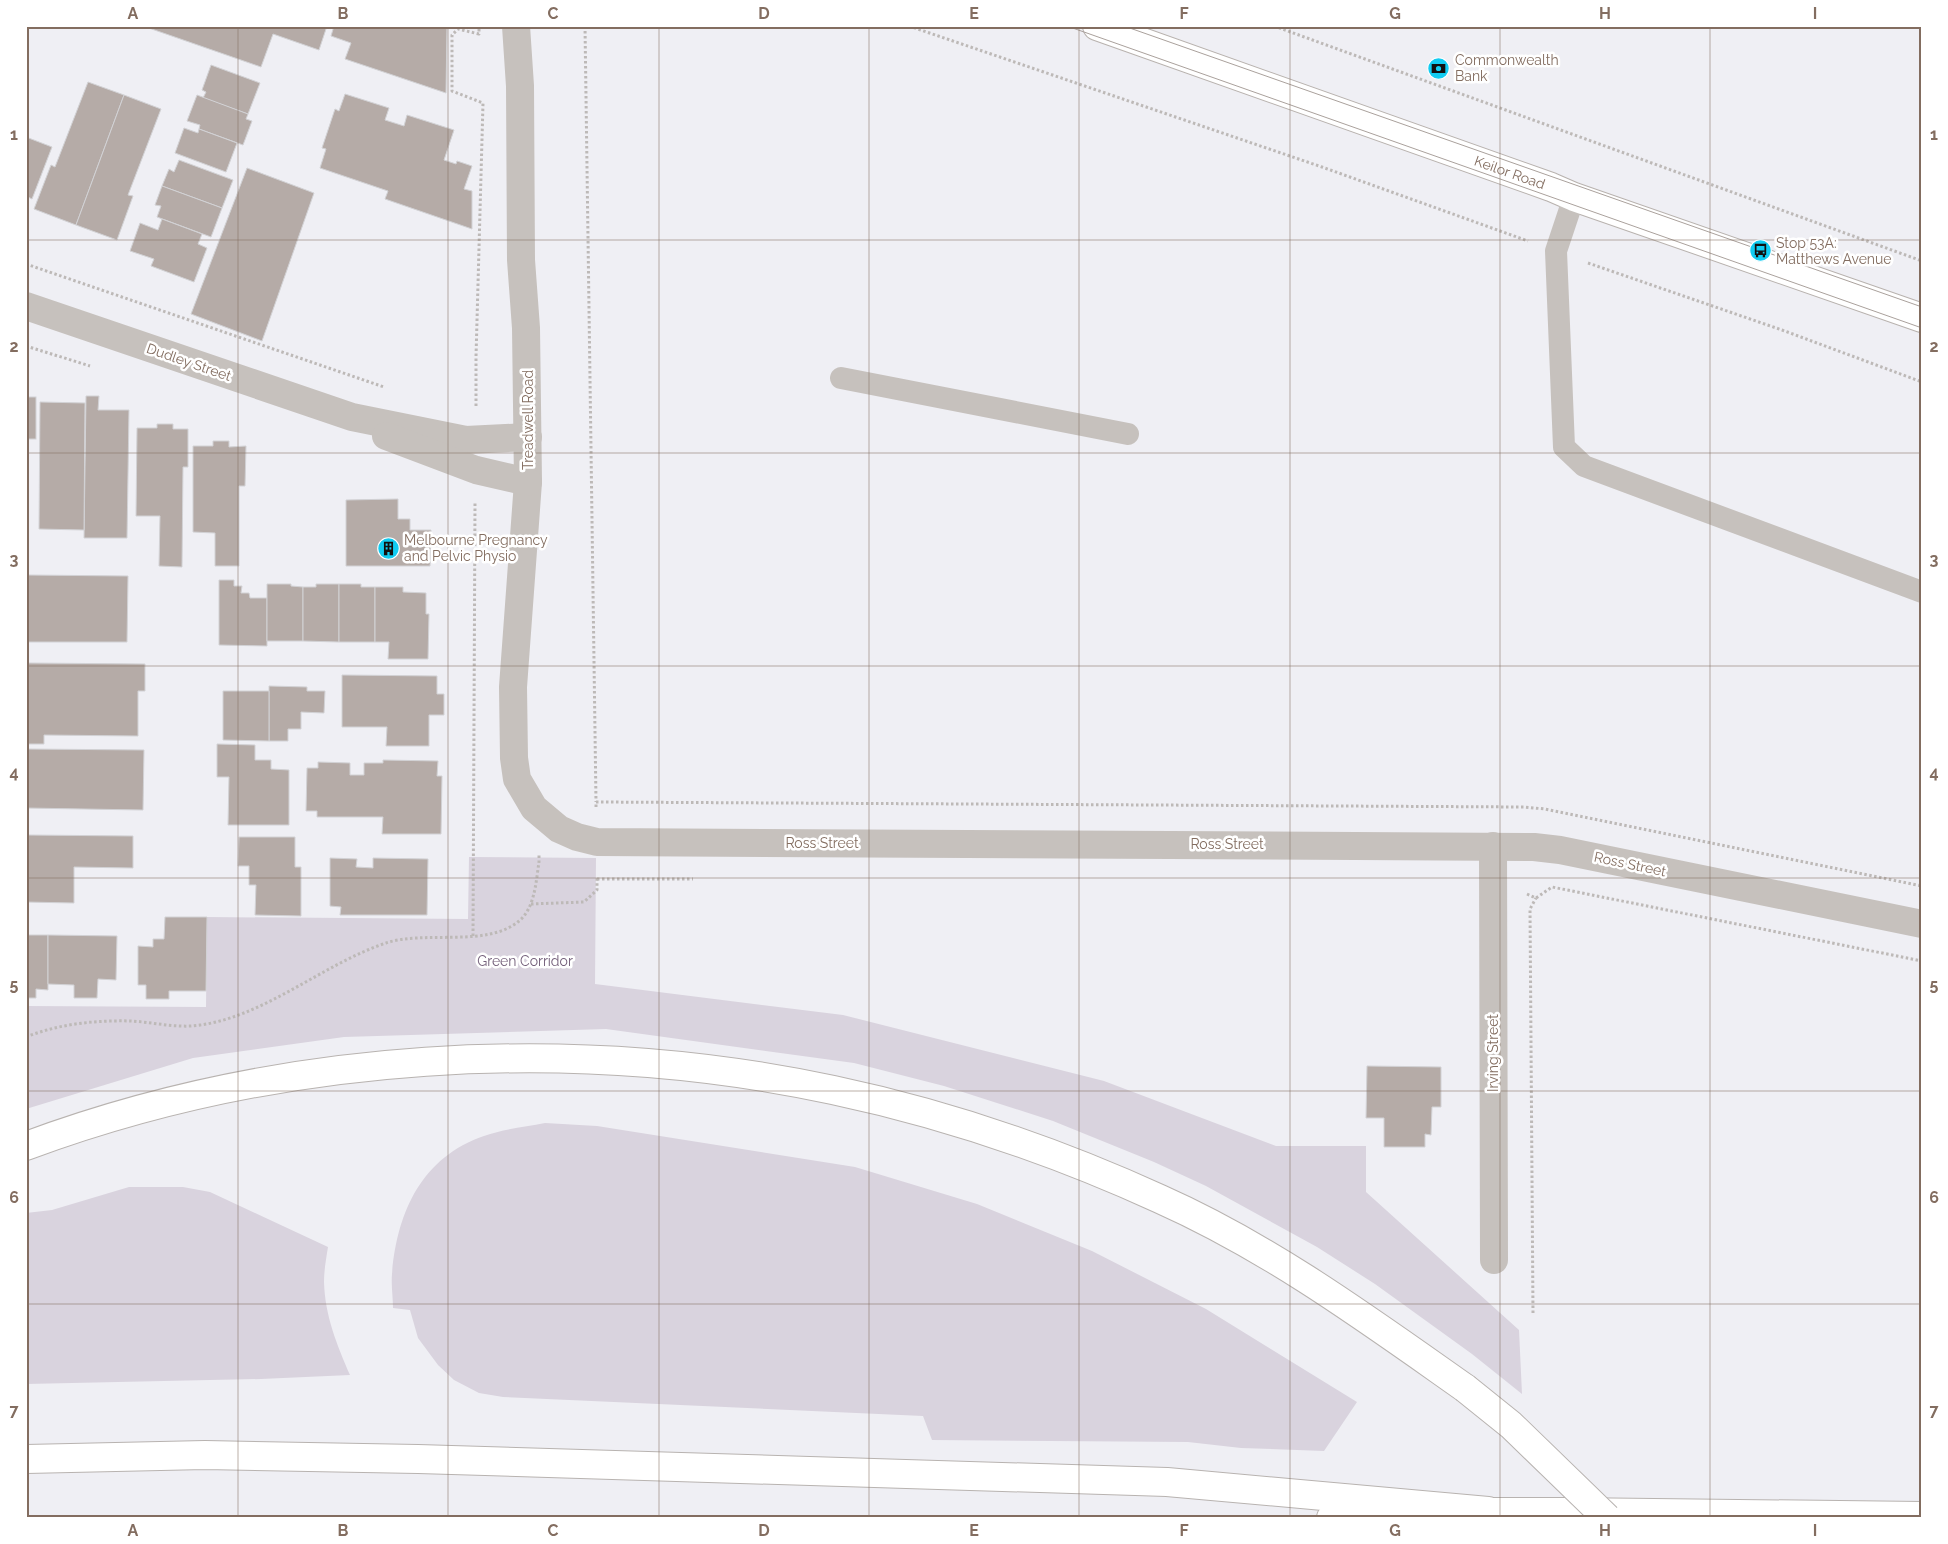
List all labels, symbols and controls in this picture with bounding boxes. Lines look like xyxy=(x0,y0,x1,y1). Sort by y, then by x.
text: A xyxy=(128,4,139,23)
text: B xyxy=(338,4,349,23)
text: C xyxy=(548,4,559,23)
text: D xyxy=(758,4,770,23)
text: E xyxy=(969,4,979,23)
text: F xyxy=(1179,4,1189,23)
text: G xyxy=(1389,4,1401,23)
text: H xyxy=(1599,4,1611,23)
text: I xyxy=(1813,4,1817,23)
place label: Commonwealth Bank xyxy=(1455,52,1559,84)
bank icon: Commonwealth Bank xyxy=(1427,56,1451,80)
text: 1 xyxy=(10,125,18,144)
text: 1 xyxy=(1930,125,1938,144)
street label: Keilor Road xyxy=(1472,153,1547,192)
place label: Stop 53A: Matthews Avenue xyxy=(1776,235,1892,267)
bus stop icon: Stop 53A: Matthews Avenue xyxy=(1748,239,1772,263)
text: 2 xyxy=(9,337,19,356)
text: 2 xyxy=(1929,337,1939,356)
street label: Dudley Street xyxy=(145,340,234,384)
street label: Treadwell Road xyxy=(520,370,536,470)
place label: Melbourne Pregnancy and Pelvic Physio xyxy=(404,532,548,564)
building icon: Melbourne Pregnancy and Pelvic Physio xyxy=(376,536,400,560)
text: 3 xyxy=(10,550,19,569)
text: 3 xyxy=(1930,550,1939,569)
text: 4 xyxy=(9,763,19,782)
text: 4 xyxy=(1929,763,1939,782)
street label: Ross Street xyxy=(785,835,859,851)
street label: Ross Street xyxy=(1190,836,1264,852)
street label: Ross Street xyxy=(1593,849,1668,879)
park label: Green Corridor xyxy=(477,953,573,969)
text: 5 xyxy=(10,975,19,994)
text: 5 xyxy=(1930,975,1939,994)
street label: Irving Street xyxy=(1485,1014,1501,1092)
text: 6 xyxy=(9,1188,19,1207)
text: 6 xyxy=(1929,1188,1939,1207)
text: 7 xyxy=(10,1401,19,1420)
text: 7 xyxy=(1930,1401,1939,1420)
text: A xyxy=(128,1521,139,1540)
text: B xyxy=(338,1521,349,1540)
text: C xyxy=(548,1521,559,1540)
text: D xyxy=(758,1521,770,1540)
text: E xyxy=(969,1521,979,1540)
text: F xyxy=(1179,1521,1189,1540)
text: G xyxy=(1389,1521,1401,1540)
text: H xyxy=(1599,1521,1611,1540)
text: I xyxy=(1813,1521,1817,1540)

